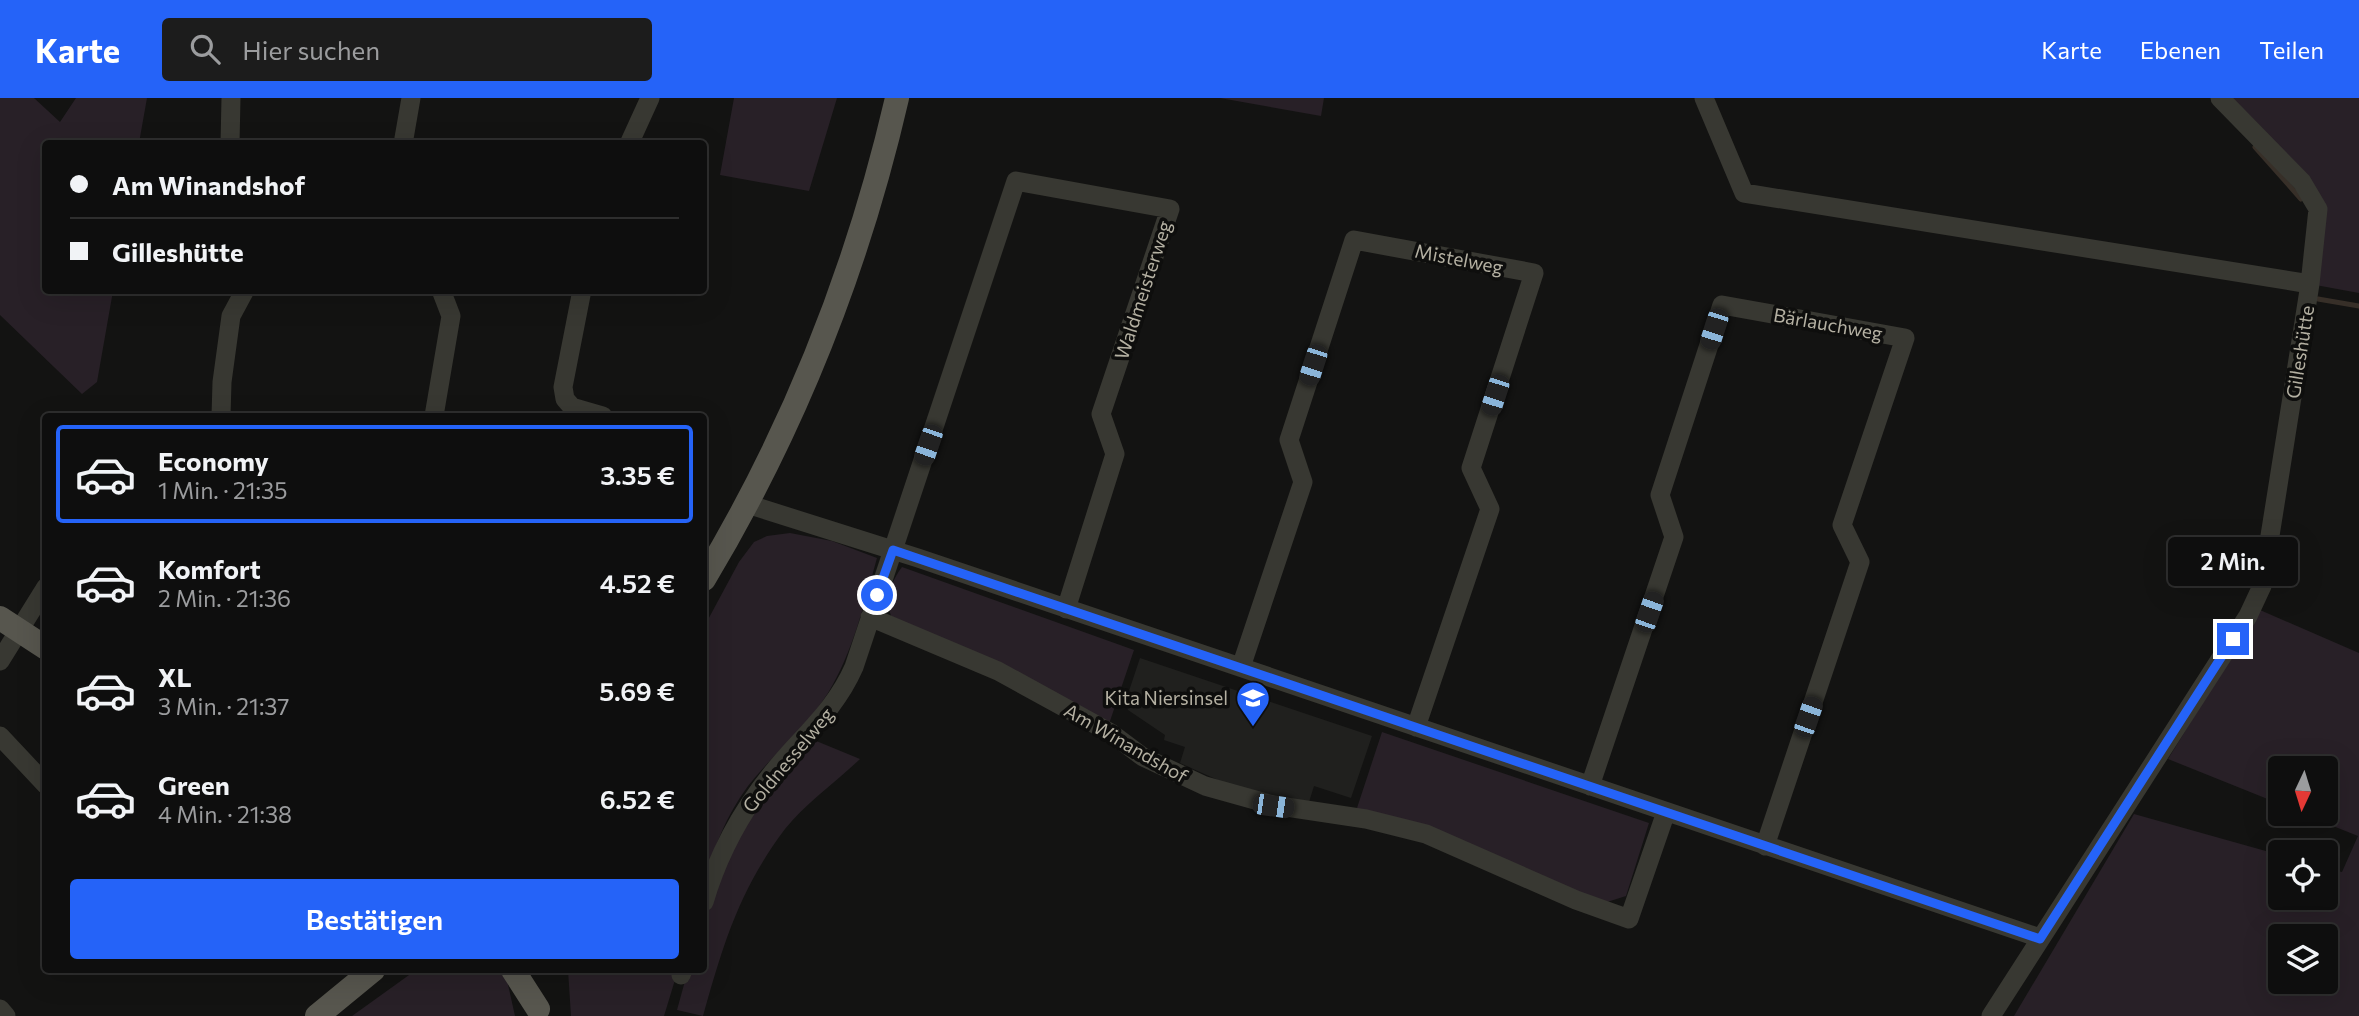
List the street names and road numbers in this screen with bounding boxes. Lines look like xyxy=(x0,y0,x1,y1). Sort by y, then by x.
street label: Waldmeisterweg xyxy=(1109,218,1176,362)
street label: Mistelweg xyxy=(1413,239,1505,278)
street label: Bärlauchweg xyxy=(1772,303,1884,344)
street label: Gilleshütte xyxy=(2281,304,2318,400)
street label: Am Winandshof xyxy=(1061,698,1192,787)
street label: Goldnesselweg xyxy=(737,703,838,817)

